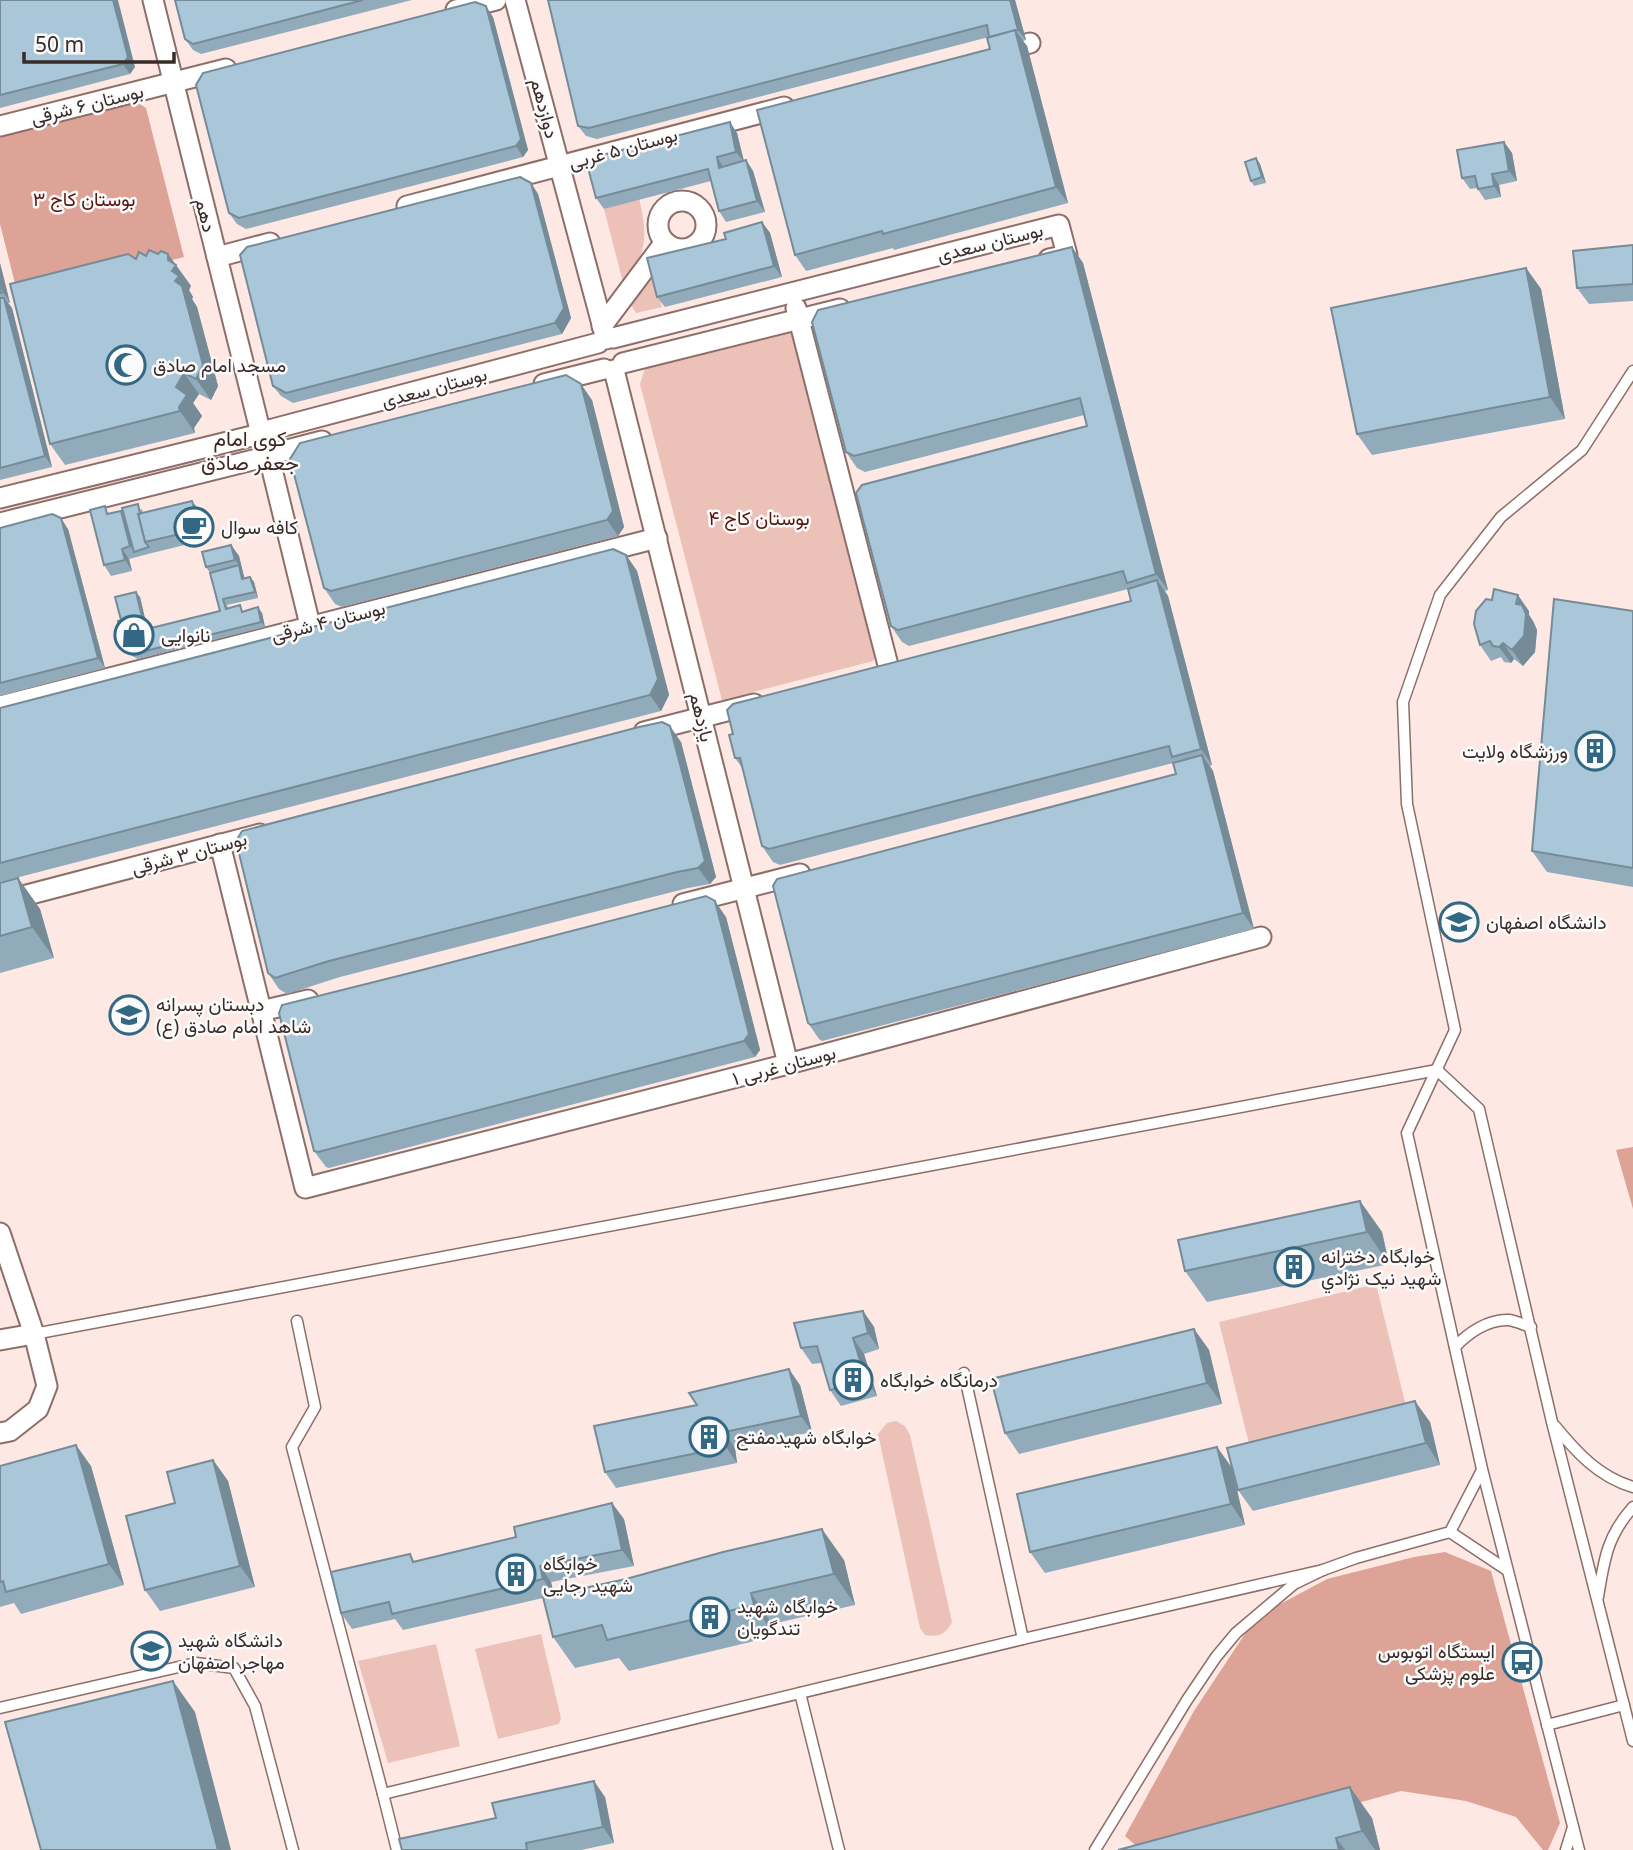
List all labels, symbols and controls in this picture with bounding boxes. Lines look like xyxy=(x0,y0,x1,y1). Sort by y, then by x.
scale bar xyxy=(24,21,175,65)
text: 50 m xyxy=(35,30,84,58)
street label: دوازدهم xyxy=(525,75,565,141)
street label: بوستان ۶ شرقی xyxy=(28,77,146,131)
street label: بوستان ۵ غربی xyxy=(566,121,680,175)
park label: بوستان کاج ۳ xyxy=(33,186,135,212)
street label: دهم xyxy=(189,195,223,235)
street label: بوستان سعدی xyxy=(934,216,1046,268)
mosque icon: مسجد امام صادق xyxy=(105,344,147,386)
place label: مسجد امام صادق xyxy=(153,352,286,378)
street label: بوستان سعدی xyxy=(378,360,490,414)
district label: کوی امام جعفر صادق xyxy=(201,424,299,476)
park label: بوستان کاج ۴ xyxy=(709,505,810,531)
cafe icon: کافه سوال xyxy=(173,506,215,548)
place label: کافه سوال xyxy=(221,514,298,540)
street label: بوستان ۴ شرقی xyxy=(268,594,388,648)
shop icon: نانوایی xyxy=(113,614,155,656)
place label: نانوایی xyxy=(161,622,211,648)
street label: یازدهم xyxy=(683,689,721,745)
building icon: ورزشگاه ولایت xyxy=(1574,730,1616,772)
place label: ورزشگاه ولایت xyxy=(1462,738,1568,764)
street label: بوستان ۳ شرقی xyxy=(128,825,250,881)
school or university icon: دانشگاه اصفهان xyxy=(1438,901,1480,943)
place label: دانشگاه اصفهان xyxy=(1486,909,1606,935)
place label: دبستان پسرانه شاهد امام صادق (ع) xyxy=(156,991,311,1039)
school or university icon: دبستان پسرانه شاهد امام صادق (ع) xyxy=(108,994,150,1036)
street label: بوستان غربی ۱ xyxy=(729,1039,839,1091)
place label: خوابگاه دخترانه شهيد نيک نژادي xyxy=(1321,1243,1441,1294)
building icon: خوابگاه دخترانه شهيد نيک نژادي xyxy=(1273,1246,1315,1288)
building icon: درمانگاه خوابگاه xyxy=(832,1359,874,1401)
place label: درمانگاه خوابگاه xyxy=(880,1367,998,1393)
building icon: خوابگاه شهیدمفتح xyxy=(688,1416,730,1458)
place label: خوابگاه شهیدمفتح xyxy=(736,1424,877,1451)
place label: خوابگاه شهید رجایی xyxy=(543,1550,633,1598)
building icon: خوابگاه شهید رجایی xyxy=(495,1553,537,1595)
place label: خوابگاه شهید تندگویان xyxy=(737,1593,838,1641)
building icon: خوابگاه شهید تندگویان xyxy=(689,1596,731,1638)
place label: دانشگاه شهید مهاجر اصفهان xyxy=(178,1627,285,1675)
school or university icon: دانشگاه شهید مهاجر اصفهان xyxy=(130,1630,172,1672)
place label: ایستگاه اتوبوس علوم پزشکی xyxy=(1378,1638,1495,1687)
bus stop icon: ایستگاه اتوبوس علوم پزشکی xyxy=(1501,1641,1543,1683)

